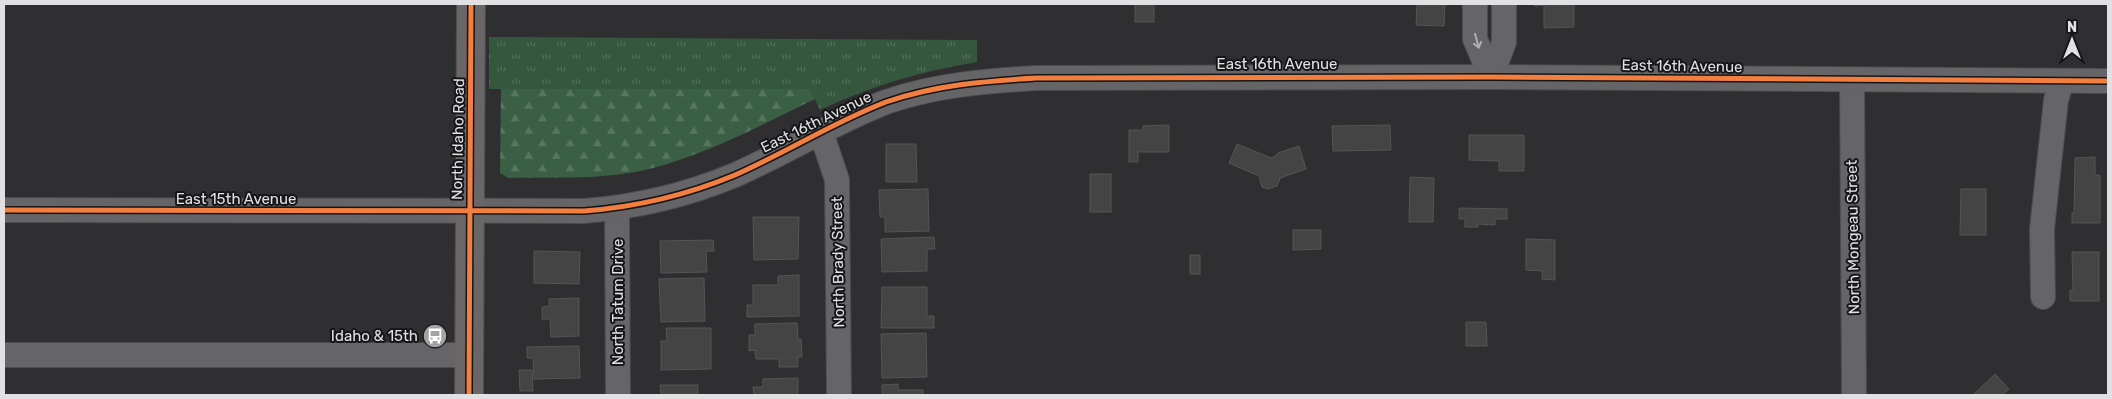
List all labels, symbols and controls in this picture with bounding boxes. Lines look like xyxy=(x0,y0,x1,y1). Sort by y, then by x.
north arrow xyxy=(2047,15,2097,65)
text: N xyxy=(2067,19,2077,36)
one-way arrow xyxy=(1473,33,1483,49)
street label: East 16th Avenue xyxy=(1217,55,1337,73)
street label: East 16th Avenue xyxy=(1621,56,1743,76)
street label: North Idaho Road xyxy=(448,78,468,200)
street label: East 16th Avenue xyxy=(758,87,874,157)
street label: North Mongeau Street xyxy=(1843,159,1863,315)
street label: East 15th Avenue xyxy=(176,190,296,208)
street label: North Brady Street xyxy=(828,196,848,328)
street label: North Tatum Drive xyxy=(609,239,627,365)
bus stop icon: Idaho & 15th xyxy=(422,323,448,349)
place label: Idaho & 15th xyxy=(331,327,418,345)

